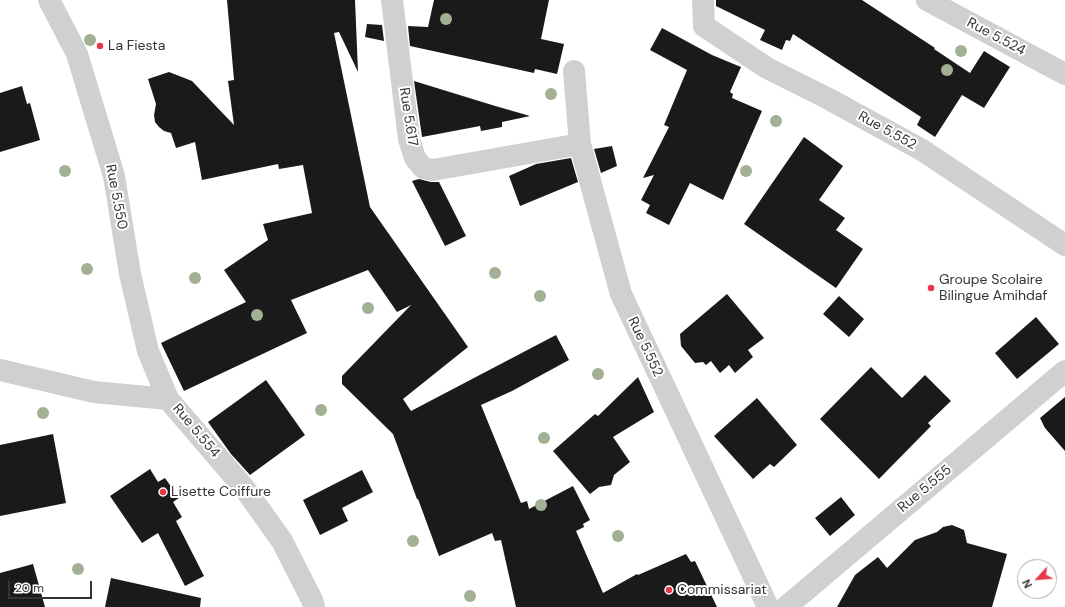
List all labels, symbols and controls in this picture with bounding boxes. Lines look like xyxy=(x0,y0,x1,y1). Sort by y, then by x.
street label: Rue 5.524 xyxy=(964,15,1028,59)
place label: La Fiesta xyxy=(108,38,165,54)
marker: La Fiesta xyxy=(95,41,105,51)
street label: Rue 5.617 xyxy=(395,86,421,148)
street label: Rue 5.552 xyxy=(855,108,919,154)
street label: Rue 5.550 xyxy=(101,163,131,231)
place label: Groupe Scolaire Bilingue Amihdaf xyxy=(939,272,1047,304)
marker: Groupe Scolaire Bilingue Amihdaf xyxy=(926,283,936,293)
street label: Rue 5.552 xyxy=(624,314,666,380)
street label: Rue 5.554 xyxy=(169,401,223,461)
street label: Rue 5.555 xyxy=(895,462,955,516)
place label: Lisette Coiffure xyxy=(171,484,271,500)
marker: Lisette Coiffure xyxy=(158,487,168,497)
north arrow xyxy=(1017,559,1057,599)
scale bar xyxy=(10,573,94,599)
text: N xyxy=(1019,577,1035,590)
text: 20 m xyxy=(15,580,44,596)
place label: Commissariat xyxy=(677,582,767,598)
marker: Commissariat xyxy=(664,585,674,595)

